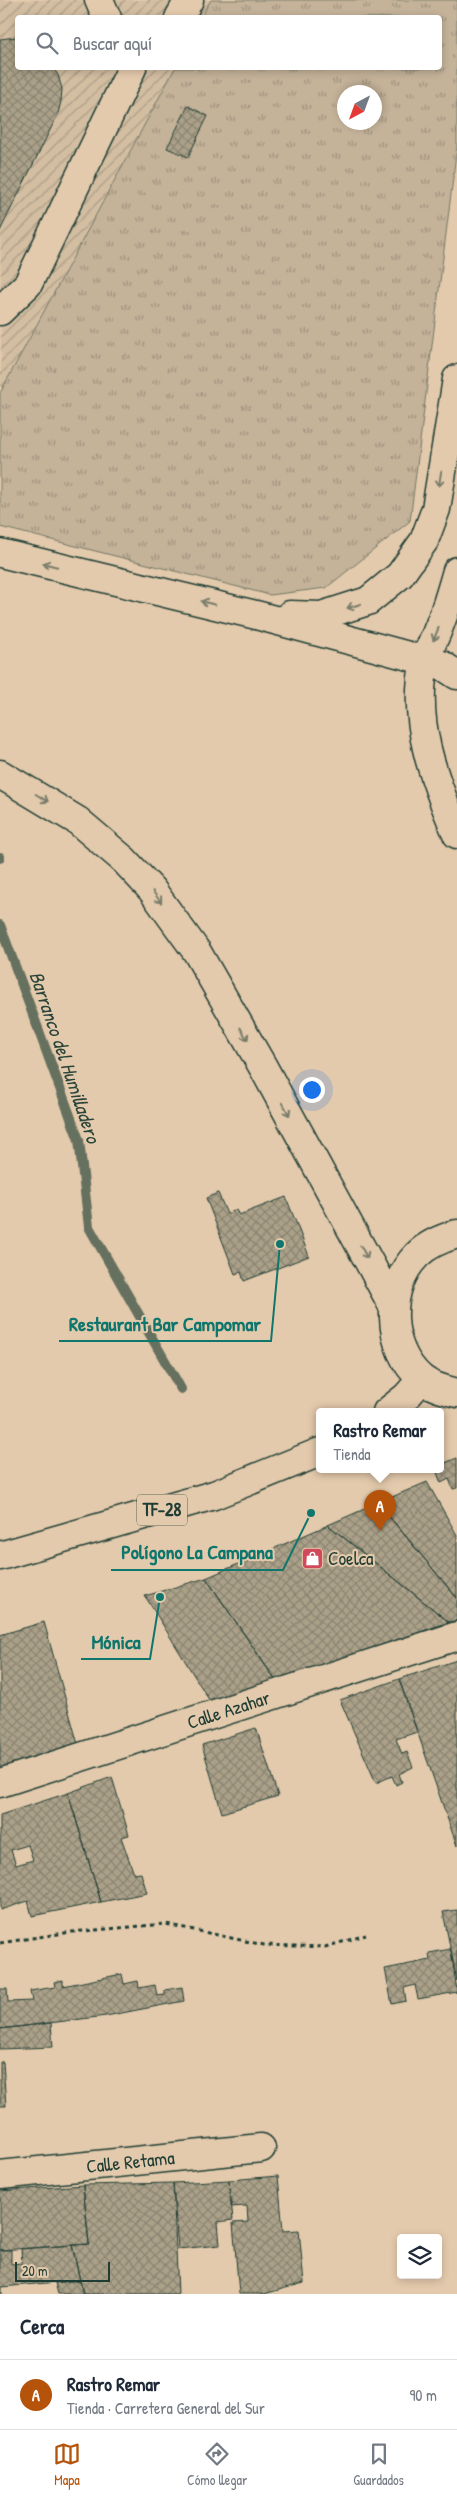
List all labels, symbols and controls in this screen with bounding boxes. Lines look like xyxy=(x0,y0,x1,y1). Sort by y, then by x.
search box xyxy=(15,15,442,70)
icon: search xyxy=(33,29,61,57)
text: Buscar aquí xyxy=(73,30,152,56)
north arrow xyxy=(337,85,382,130)
one-way arrow xyxy=(435,470,445,486)
one-way arrow xyxy=(43,560,59,569)
one-way arrow xyxy=(201,598,217,607)
one-way arrow xyxy=(346,601,362,611)
one-way arrow xyxy=(431,626,440,641)
one-way arrow xyxy=(35,794,49,804)
one-way arrow xyxy=(151,890,162,903)
water label: Barranco del Humilladero xyxy=(23,967,108,1148)
one-way arrow xyxy=(240,1026,250,1040)
your location xyxy=(299,1077,325,1103)
one-way arrow xyxy=(282,1102,292,1116)
one-way arrow xyxy=(359,1245,369,1260)
callout: Restaurant Bar Campomar xyxy=(59,1306,271,1341)
text: Restaurant Bar Campomar xyxy=(69,1310,261,1338)
popup xyxy=(316,1408,444,1473)
text: Rastro Remar xyxy=(333,1417,427,1443)
text: Tienda xyxy=(333,1443,371,1465)
pin: A xyxy=(364,1490,396,1531)
road number: TF-28 xyxy=(137,1494,187,1526)
callout: Polígono La Campana xyxy=(111,1535,283,1570)
text: Polígono La Campana xyxy=(121,1538,273,1566)
place label: Coelca xyxy=(328,1545,374,1571)
shop icon: Coelca xyxy=(300,1546,324,1570)
callout: Mónica xyxy=(81,1624,150,1659)
text: Mónica xyxy=(91,1628,141,1655)
street label: Calle Azahar xyxy=(184,1684,274,1735)
street label: Calle Retama xyxy=(85,2144,176,2179)
map controls xyxy=(397,2234,442,2279)
button: layers xyxy=(397,2234,442,2279)
scale bar xyxy=(15,2259,110,2282)
text: 20 m xyxy=(22,2261,48,2280)
text: Cerca xyxy=(20,2312,64,2341)
text: Rastro Remar xyxy=(67,2371,160,2397)
text: A xyxy=(32,2384,40,2406)
text: 90 m xyxy=(409,2384,437,2406)
text: Tienda · Carretera General del Sur xyxy=(67,2397,265,2419)
tab: Mapa xyxy=(53,2440,81,2489)
tab: Cómo llegar xyxy=(187,2440,247,2489)
tab: Guardados xyxy=(353,2440,404,2489)

